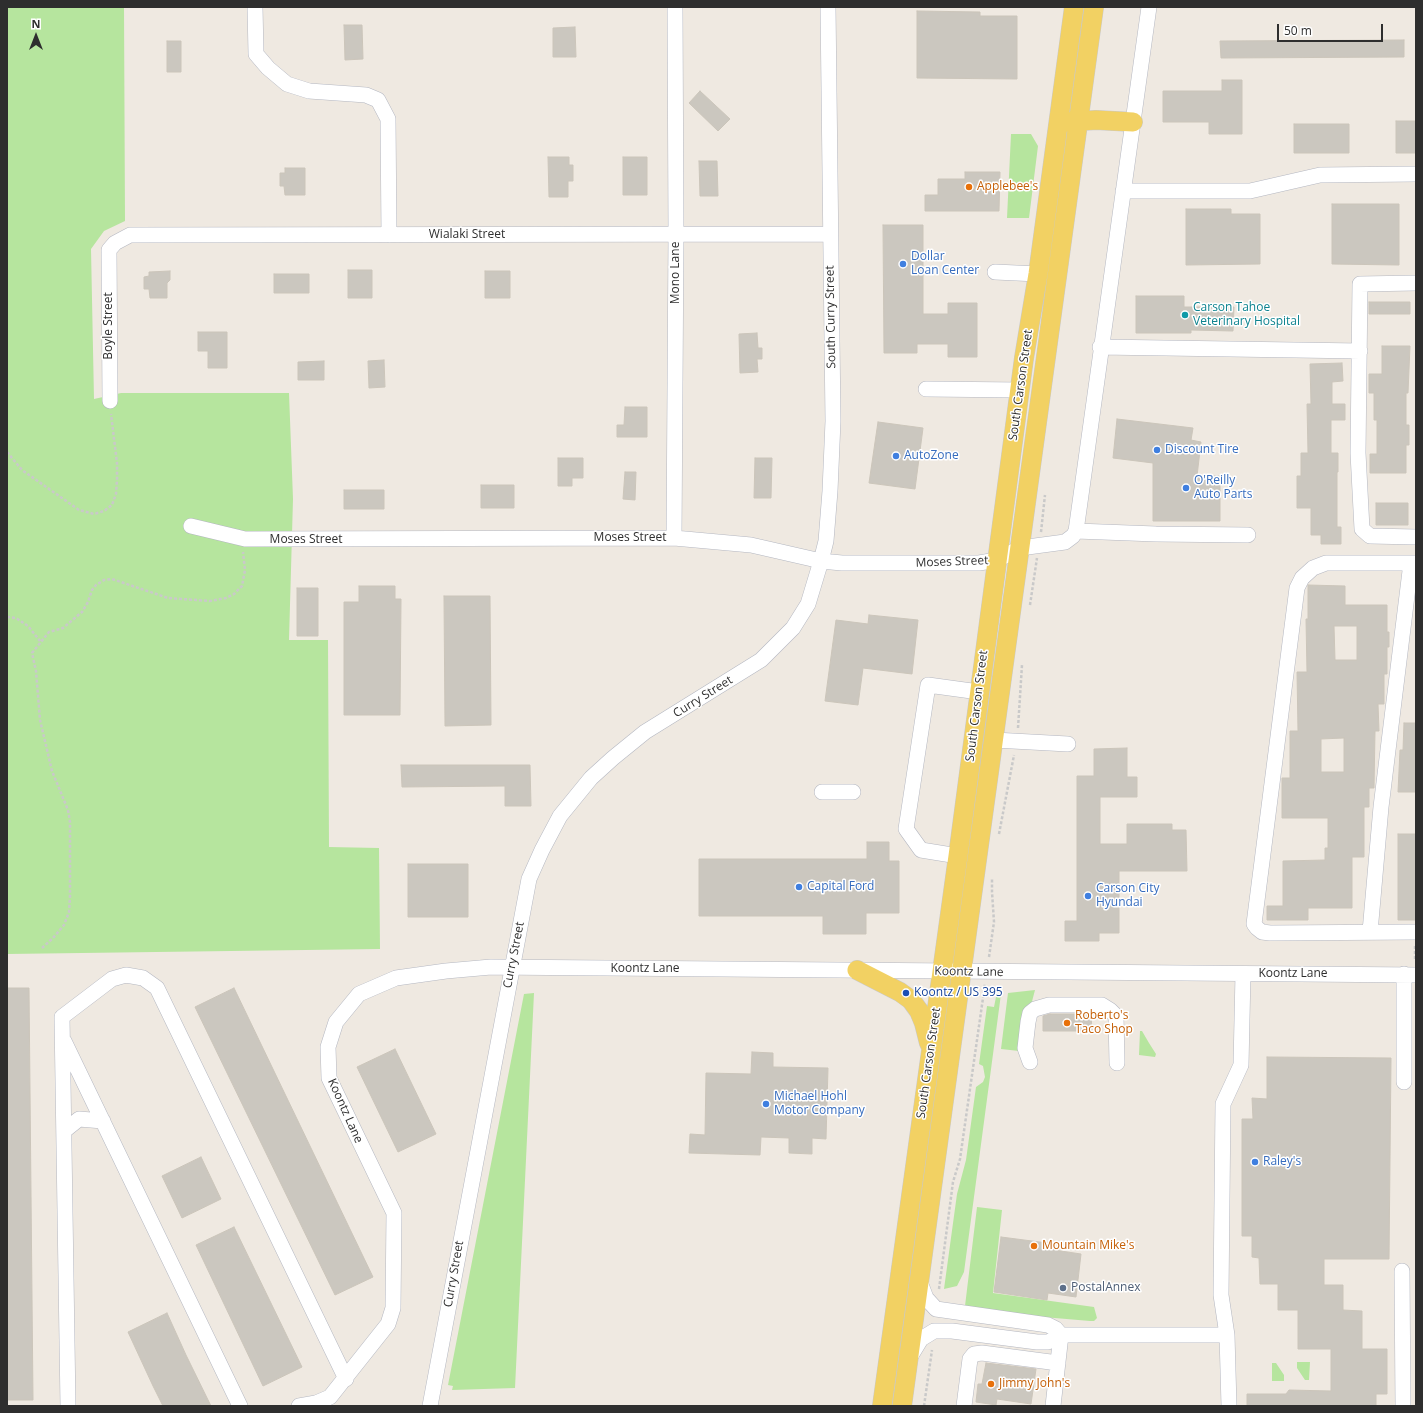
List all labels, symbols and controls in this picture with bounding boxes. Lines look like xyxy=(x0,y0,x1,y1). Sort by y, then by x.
north arrow xyxy=(16,16,56,56)
text: N xyxy=(32,16,40,31)
scale bar xyxy=(1279,16,1385,42)
text: 50 m xyxy=(1284,22,1312,39)
place label: Applebee's xyxy=(977,180,1038,194)
marker: Applebee's xyxy=(964,182,974,192)
street label: Wialaki Street xyxy=(429,228,505,242)
street label: Mono Lane xyxy=(669,242,683,304)
place label: Dollar Loan Center xyxy=(911,250,979,278)
marker: Dollar Loan Center xyxy=(898,259,908,269)
street label: South Curry Street xyxy=(823,265,839,369)
street label: Boyle Street xyxy=(102,292,116,360)
place label: Carson Tahoe Veterinary Hospital xyxy=(1193,301,1300,329)
marker: Carson Tahoe Veterinary Hospital xyxy=(1180,310,1190,320)
street label: South Carson Street xyxy=(1006,329,1036,441)
place label: Discount Tire xyxy=(1165,443,1239,457)
marker: Discount Tire xyxy=(1152,445,1162,455)
place label: AutoZone xyxy=(904,449,959,463)
marker: AutoZone xyxy=(891,451,901,461)
place label: O'Reilly Auto Parts xyxy=(1194,474,1252,502)
marker: O'Reilly Auto Parts xyxy=(1181,483,1191,493)
street label: Moses Street xyxy=(594,531,666,545)
street label: Moses Street xyxy=(270,533,342,547)
street label: Moses Street xyxy=(915,554,989,570)
street label: South Carson Street xyxy=(963,650,991,762)
street label: Curry Street xyxy=(671,673,735,721)
place label: Capital Ford xyxy=(807,880,874,894)
marker: Capital Ford xyxy=(794,882,804,892)
place label: Carson City Hyundai xyxy=(1096,882,1159,910)
marker: Carson City Hyundai xyxy=(1083,891,1093,901)
street label: Curry Street xyxy=(501,921,527,989)
street label: Koontz Lane xyxy=(610,962,680,976)
street label: Koontz Lane xyxy=(934,964,1004,980)
street label: Koontz Lane xyxy=(1258,967,1328,981)
place label: Koontz / US 395 xyxy=(914,986,1003,1000)
marker: Koontz / US 395 xyxy=(901,988,911,998)
street label: South Carson Street xyxy=(914,1007,944,1119)
place label: Roberto's Taco Shop xyxy=(1075,1009,1133,1037)
marker: Roberto's Taco Shop xyxy=(1062,1018,1072,1028)
street label: Koontz Lane xyxy=(324,1076,366,1146)
place label: Michael Hohl Motor Company xyxy=(774,1090,865,1118)
marker: Michael Hohl Motor Company xyxy=(761,1099,771,1109)
place label: Raley's xyxy=(1263,1155,1301,1169)
marker: Raley's xyxy=(1250,1157,1260,1167)
place label: Mountain Mike's xyxy=(1042,1239,1134,1253)
street label: Curry Street xyxy=(441,1240,467,1308)
marker: Mountain Mike's xyxy=(1029,1241,1039,1251)
place label: PostalAnnex xyxy=(1071,1281,1140,1295)
marker: PostalAnnex xyxy=(1058,1283,1068,1293)
place label: Jimmy John's xyxy=(999,1377,1070,1391)
marker: Jimmy John's xyxy=(986,1379,996,1389)

